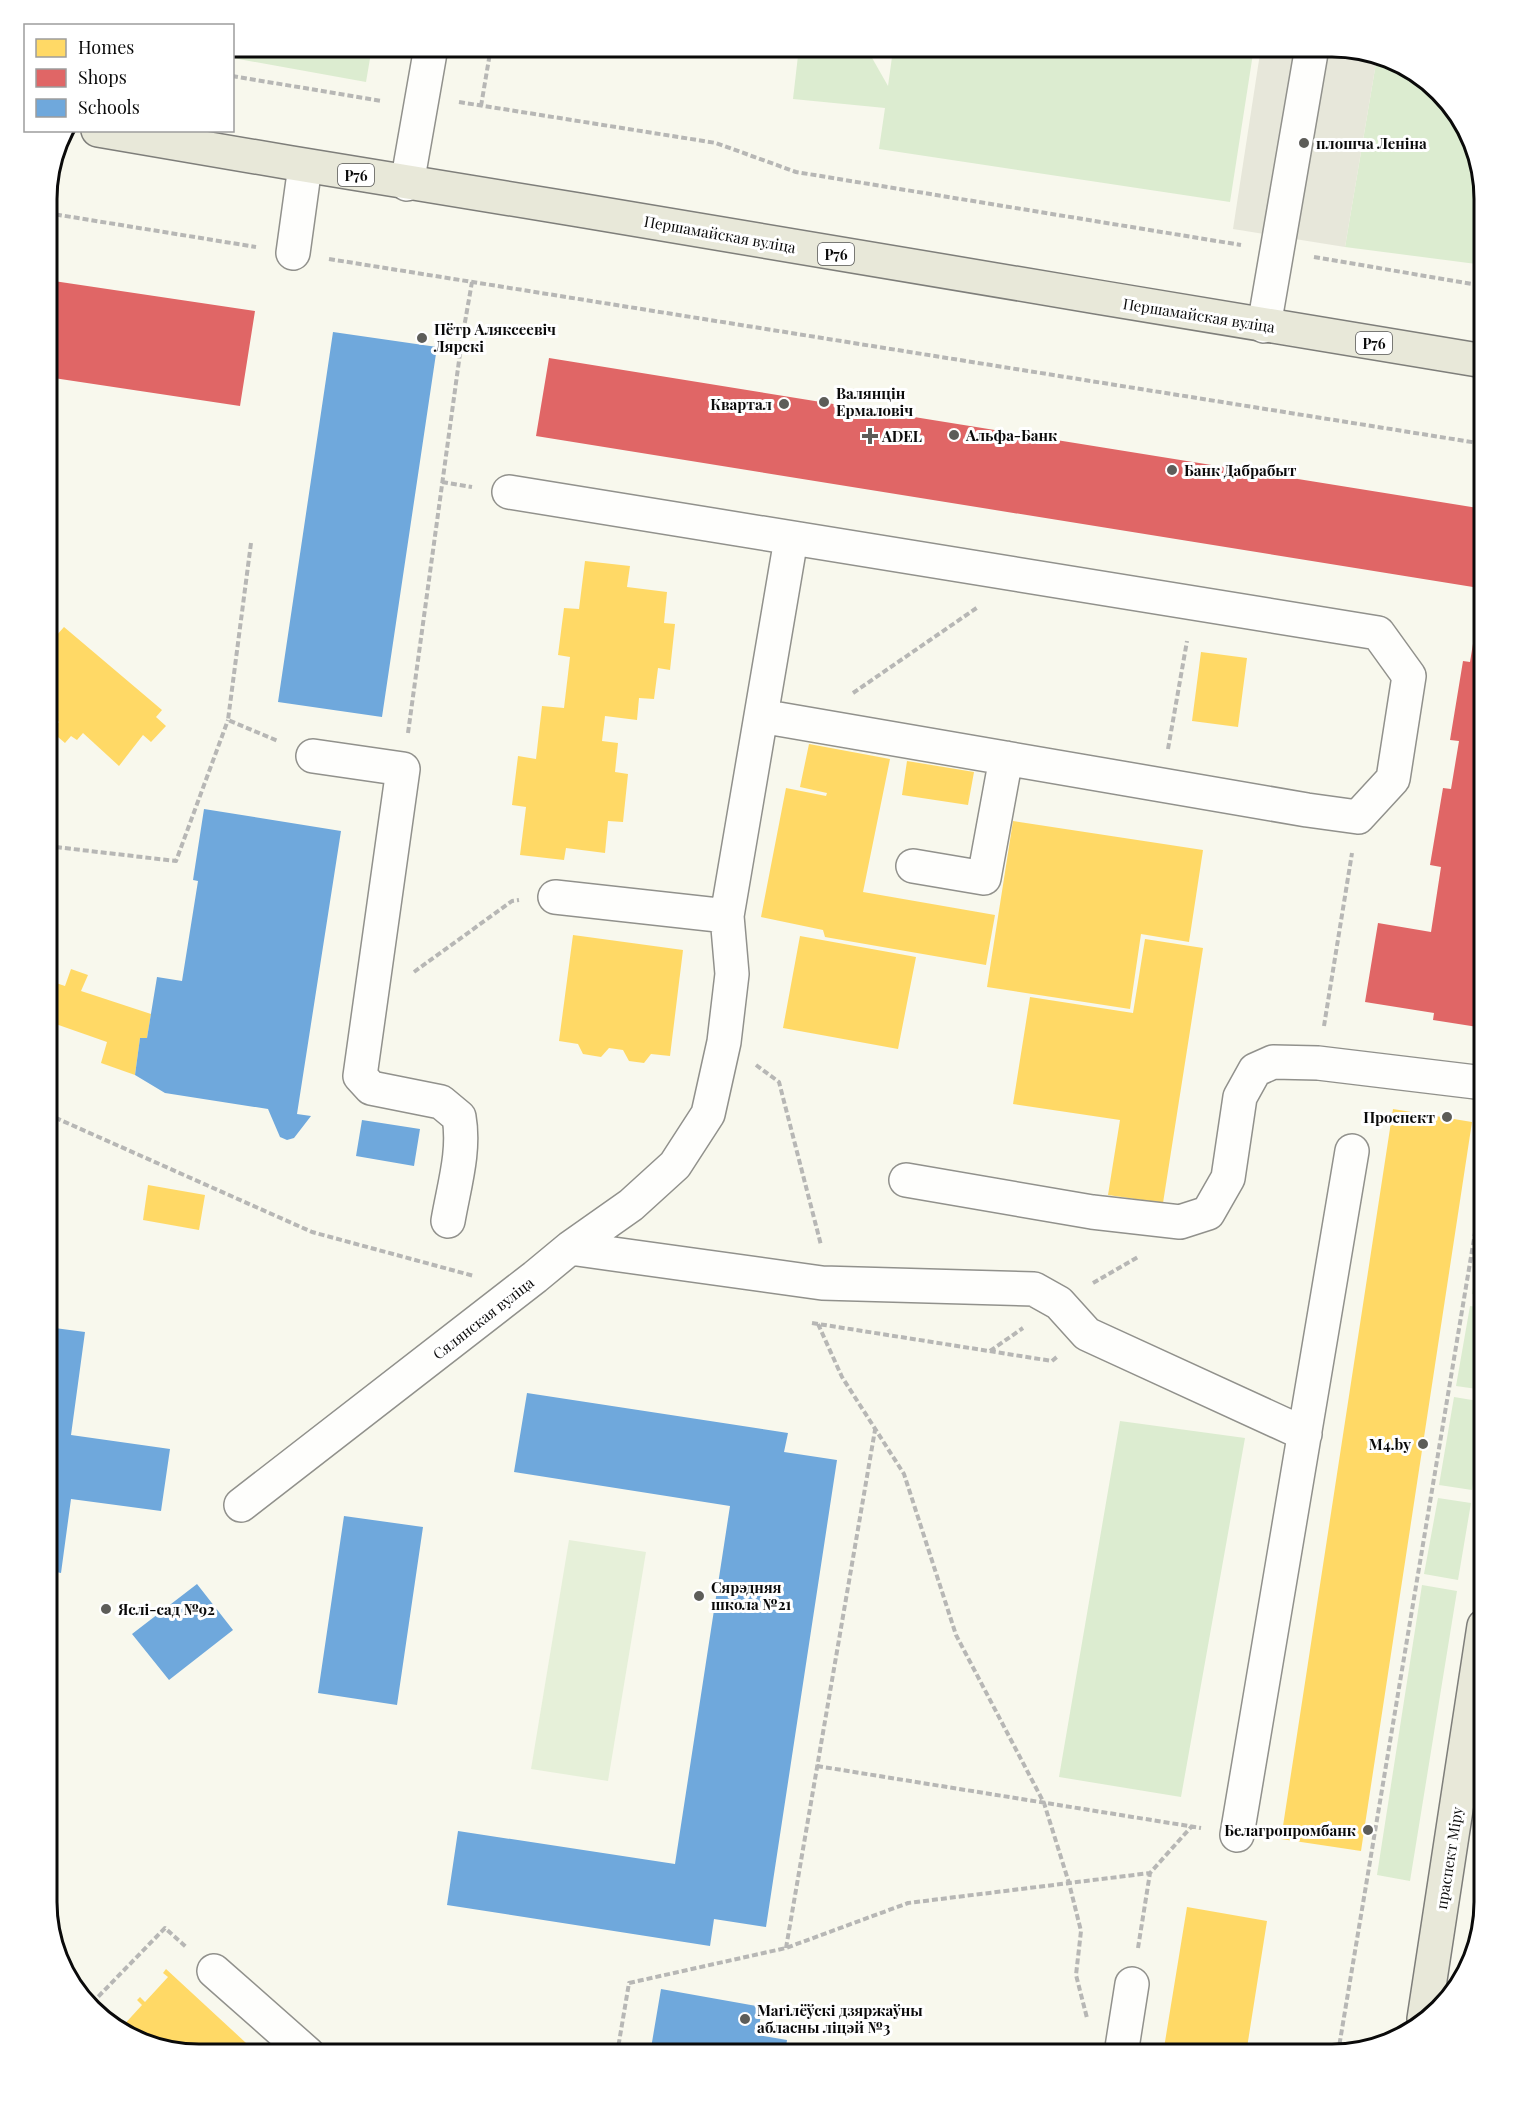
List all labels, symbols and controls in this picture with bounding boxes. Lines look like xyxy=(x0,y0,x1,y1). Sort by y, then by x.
legend xyxy=(24,24,234,132)
text: Homes xyxy=(78,35,134,59)
text: Shops xyxy=(78,65,127,89)
text: Schools xyxy=(78,95,140,119)
place label: плошча Леніна xyxy=(1316,133,1427,153)
marker: плошча Леніна xyxy=(1297,136,1311,150)
road number: Р76 xyxy=(338,164,374,186)
street label: Першамайская вуліца xyxy=(643,211,798,257)
road number: Р76 xyxy=(818,243,854,265)
street label: Першамайская вуліца xyxy=(1122,293,1277,337)
place label: Пётр Аляксеевіч Лярскі xyxy=(433,319,556,356)
marker: Пётр Аляксеевіч Лярскі xyxy=(415,331,429,345)
road number: Р76 xyxy=(1356,332,1392,354)
place label: Валянцін Ермаловіч xyxy=(836,383,913,420)
place label: Квартал xyxy=(710,394,772,414)
marker: Валянцін Ермаловіч xyxy=(817,395,831,409)
marker: Квартал xyxy=(777,397,791,411)
place label: Альфа-Банк xyxy=(965,425,1058,445)
place label: ADEL xyxy=(881,426,922,446)
marker: Альфа-Банк xyxy=(947,428,961,442)
marker: ADEL xyxy=(863,429,877,443)
place label: Банк Дабрабыт xyxy=(1184,460,1297,480)
marker: Банк Дабрабыт xyxy=(1165,463,1179,477)
place label: Проспект xyxy=(1363,1107,1435,1127)
marker: Проспект xyxy=(1440,1110,1454,1124)
street label: Сялянская вуліца xyxy=(428,1272,538,1364)
place label: М4.by xyxy=(1369,1434,1411,1454)
marker: М4.by xyxy=(1416,1437,1430,1451)
place label: Сярэдняя школа №21 xyxy=(711,1577,792,1614)
marker: Сярэдняя школа №21 xyxy=(692,1589,706,1603)
place label: Яслі-сад №92 xyxy=(117,1599,215,1619)
marker: Яслі-сад №92 xyxy=(99,1602,113,1616)
street label: праспект Міру xyxy=(1431,1805,1467,1911)
place label: Белагропромбанк xyxy=(1224,1820,1357,1840)
marker: Белагропромбанк xyxy=(1361,1823,1375,1837)
place label: Магілёўскі дзяржаўны абласны ліцэй №3 xyxy=(757,2000,923,2037)
marker: Магілёўскі дзяржаўны абласны ліцэй №3 xyxy=(738,2012,752,2026)

